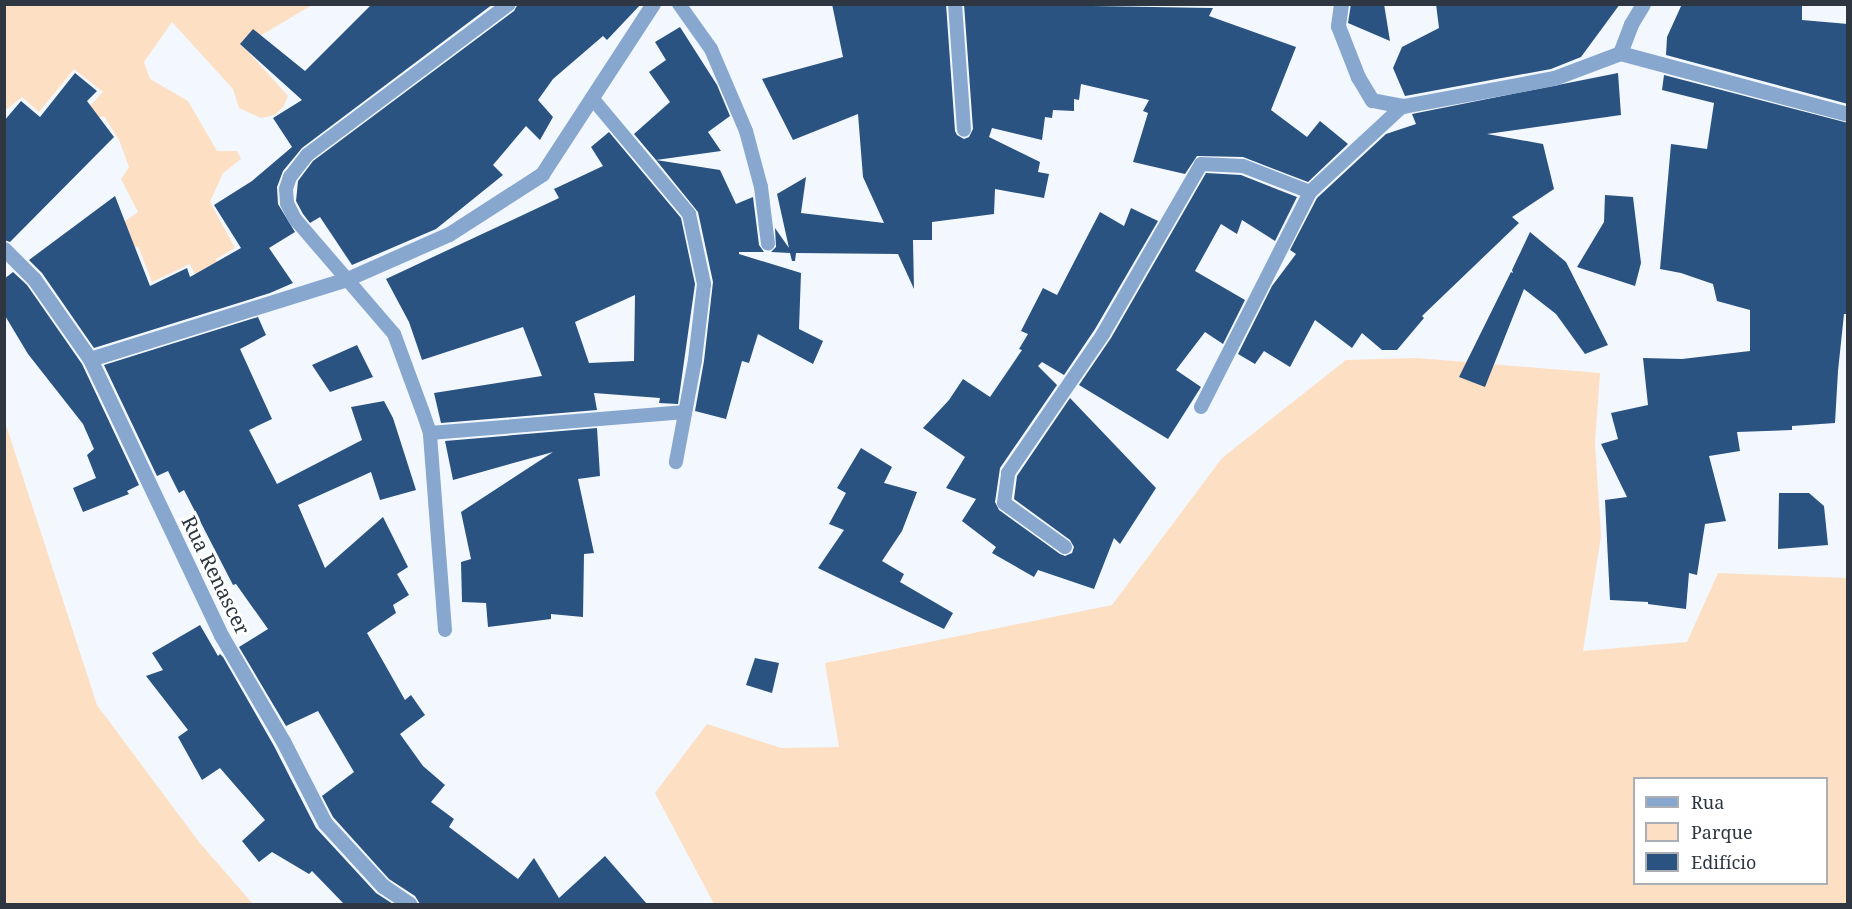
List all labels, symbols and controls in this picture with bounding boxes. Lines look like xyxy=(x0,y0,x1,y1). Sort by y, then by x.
street label: Rua Renascer xyxy=(177,512,255,638)
legend xyxy=(1633,777,1828,885)
text: Rua xyxy=(1691,790,1724,814)
text: Parque xyxy=(1691,820,1753,844)
text: Edifício xyxy=(1691,850,1756,874)

